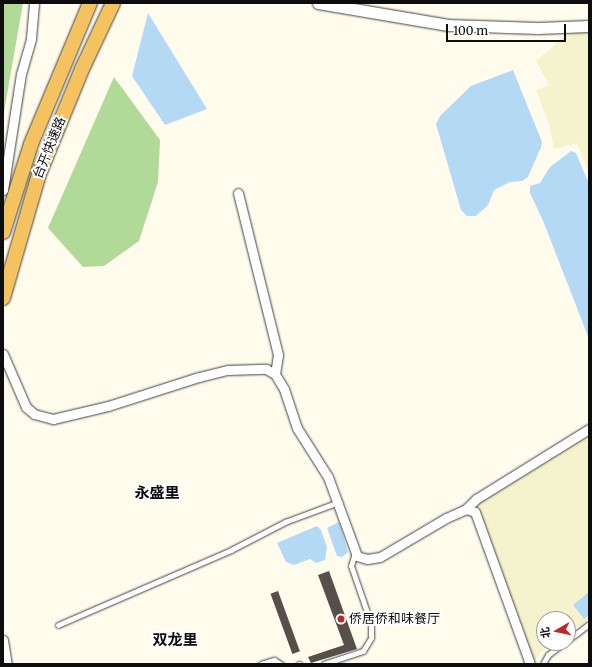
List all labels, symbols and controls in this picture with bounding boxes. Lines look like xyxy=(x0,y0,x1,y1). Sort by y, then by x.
scale bar xyxy=(448,16,568,42)
text: 100 m xyxy=(453,23,488,38)
street label: 台开快速路 xyxy=(31,115,69,181)
district label: 永盛里 xyxy=(135,484,179,502)
place label: 侨居侨和味餐厅 xyxy=(349,611,440,627)
north arrow xyxy=(536,611,576,651)
marker: 侨居侨和味餐厅 xyxy=(336,614,346,624)
text: 北 xyxy=(537,626,553,639)
district label: 双龙里 xyxy=(153,631,197,649)

